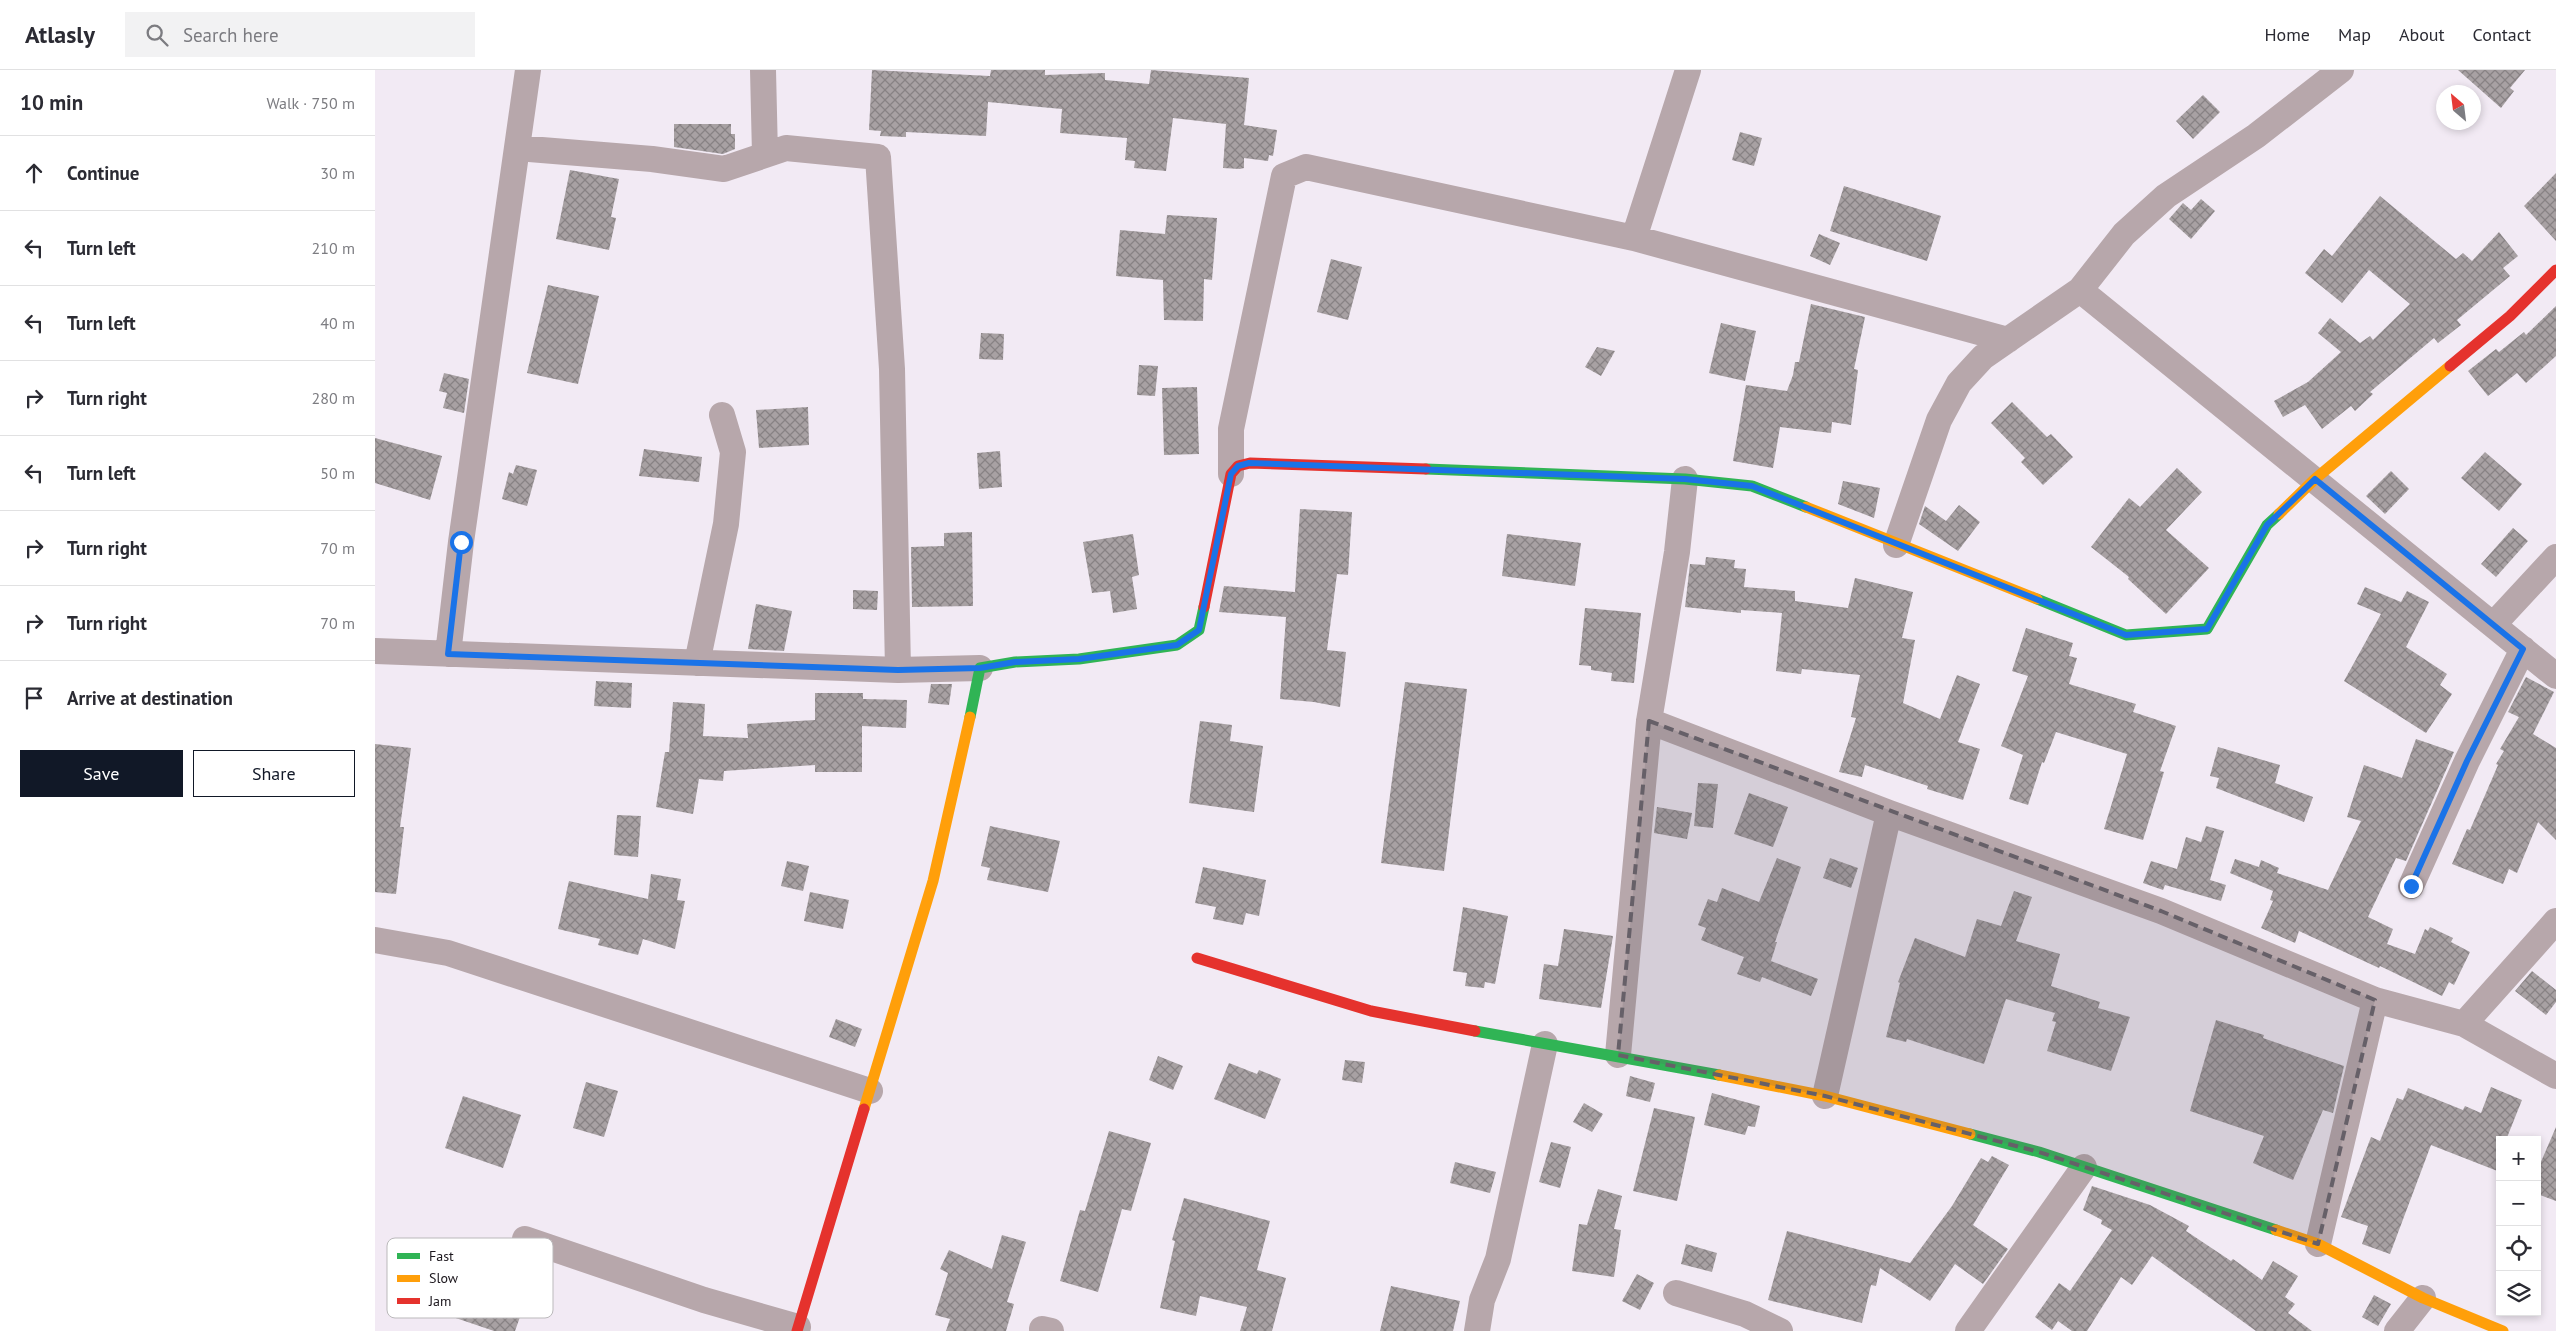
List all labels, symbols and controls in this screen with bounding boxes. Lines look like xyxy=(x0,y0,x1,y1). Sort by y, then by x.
search box xyxy=(125,12,475,57)
text: Atlasly xyxy=(25,19,95,50)
icon: search xyxy=(143,21,171,49)
text: Search here xyxy=(183,23,279,47)
text: Home xyxy=(2264,23,2310,46)
text: Map xyxy=(2338,23,2371,46)
text: About xyxy=(2399,23,2445,46)
text: Contact xyxy=(2473,23,2531,46)
north arrow xyxy=(2436,85,2481,130)
text: 10 min xyxy=(20,89,83,116)
text: Walk · 750 m xyxy=(266,93,355,113)
icon: ahead xyxy=(20,159,48,187)
text: Continue xyxy=(67,161,139,185)
text: 30 m xyxy=(320,163,355,183)
icon: left xyxy=(20,234,48,262)
text: Turn left xyxy=(67,236,136,260)
text: 210 m xyxy=(312,238,355,258)
icon: left xyxy=(20,309,48,337)
text: Turn left xyxy=(67,311,136,335)
text: 40 m xyxy=(320,313,355,333)
icon: right xyxy=(20,384,48,412)
text: Turn right xyxy=(67,386,147,410)
text: 280 m xyxy=(312,388,355,408)
icon: left xyxy=(20,459,48,487)
text: Turn left xyxy=(67,461,136,485)
text: 50 m xyxy=(320,463,355,483)
route start xyxy=(450,531,473,554)
icon: right xyxy=(20,534,48,562)
text: Turn right xyxy=(67,536,147,560)
text: 70 m xyxy=(320,538,355,558)
icon: right xyxy=(20,609,48,637)
text: Turn right xyxy=(67,611,147,635)
text: 70 m xyxy=(320,613,355,633)
icon: arrive xyxy=(20,684,48,712)
text: Arrive at destination xyxy=(67,686,233,710)
button: Save xyxy=(20,750,183,797)
button: Share xyxy=(193,750,355,797)
route end xyxy=(2400,875,2423,898)
map controls xyxy=(2496,1136,2541,1316)
button: + xyxy=(2496,1136,2541,1181)
button: − xyxy=(2496,1181,2541,1226)
button: locate xyxy=(2496,1226,2541,1271)
legend xyxy=(387,1238,553,1318)
text: Fast xyxy=(429,1247,454,1265)
text: Slow xyxy=(429,1269,459,1287)
button: layers xyxy=(2496,1271,2541,1316)
text: Jam xyxy=(428,1292,451,1310)

